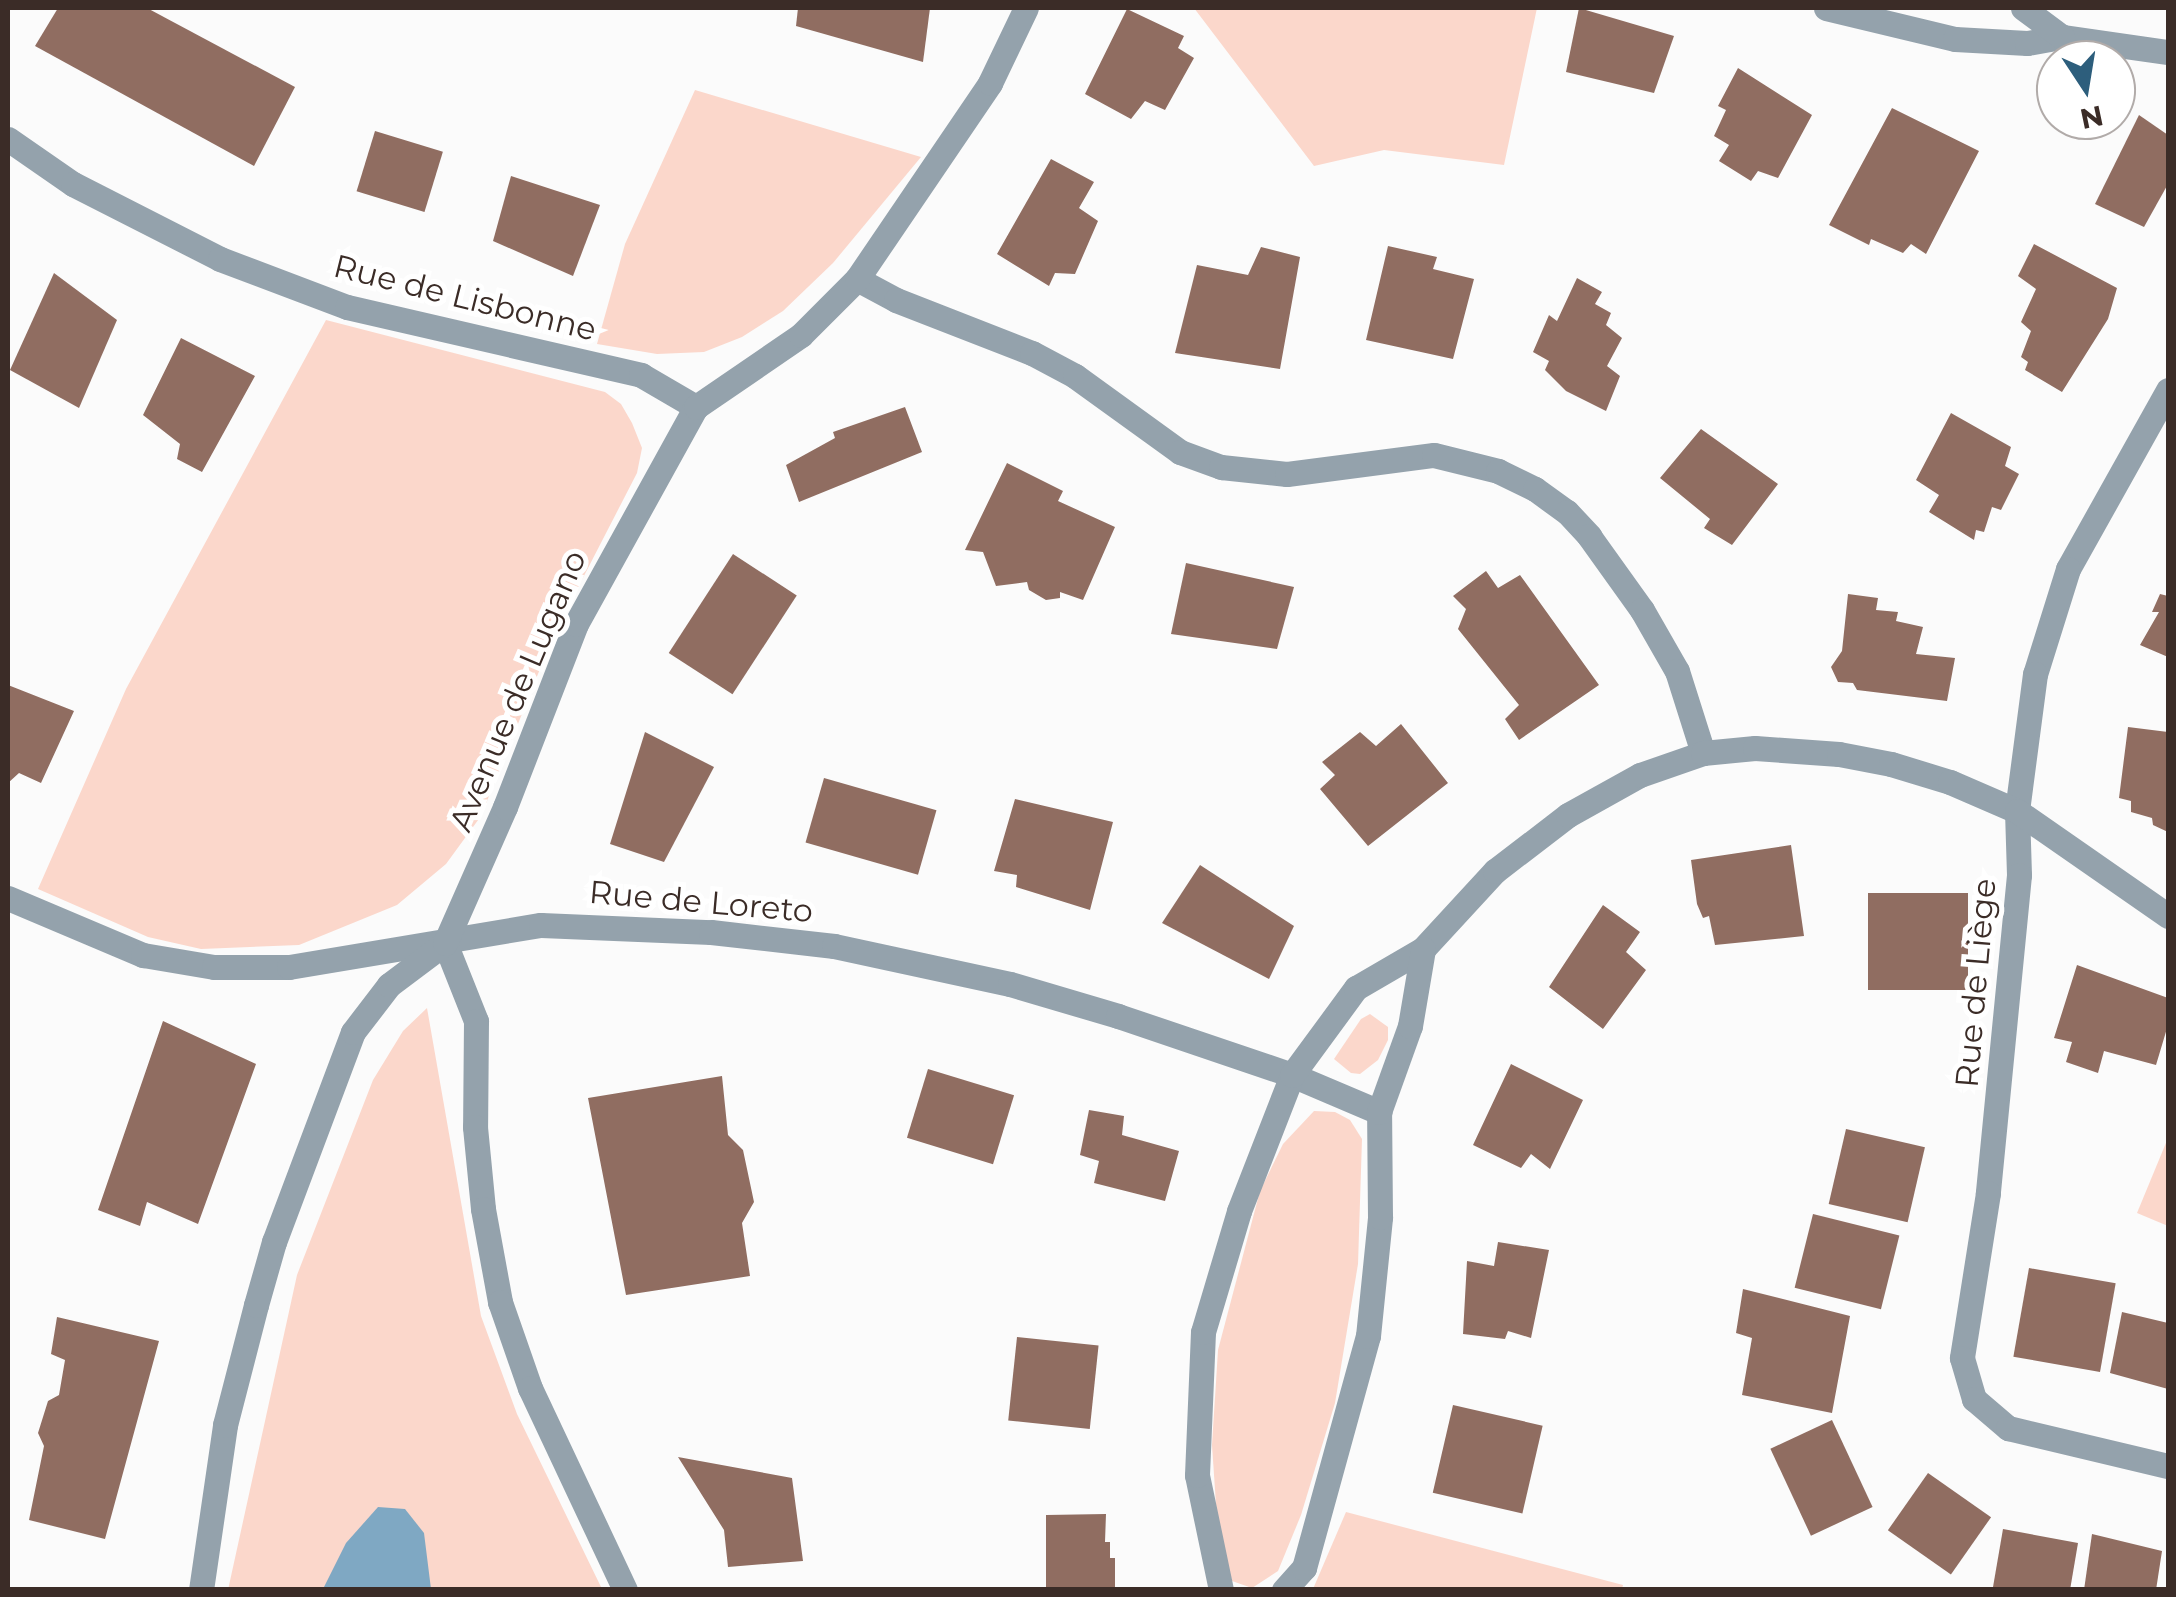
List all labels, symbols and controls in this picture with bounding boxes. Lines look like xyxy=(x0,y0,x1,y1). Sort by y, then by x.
north arrow xyxy=(2036,40,2136,140)
text: N xyxy=(2077,98,2106,136)
street label: Rue de Lisbonne xyxy=(330,247,600,349)
street label: Avenue de Lugano xyxy=(441,545,595,837)
street label: Rue de Loreto xyxy=(587,873,815,931)
street label: Rue de Liège xyxy=(1948,877,2004,1089)

